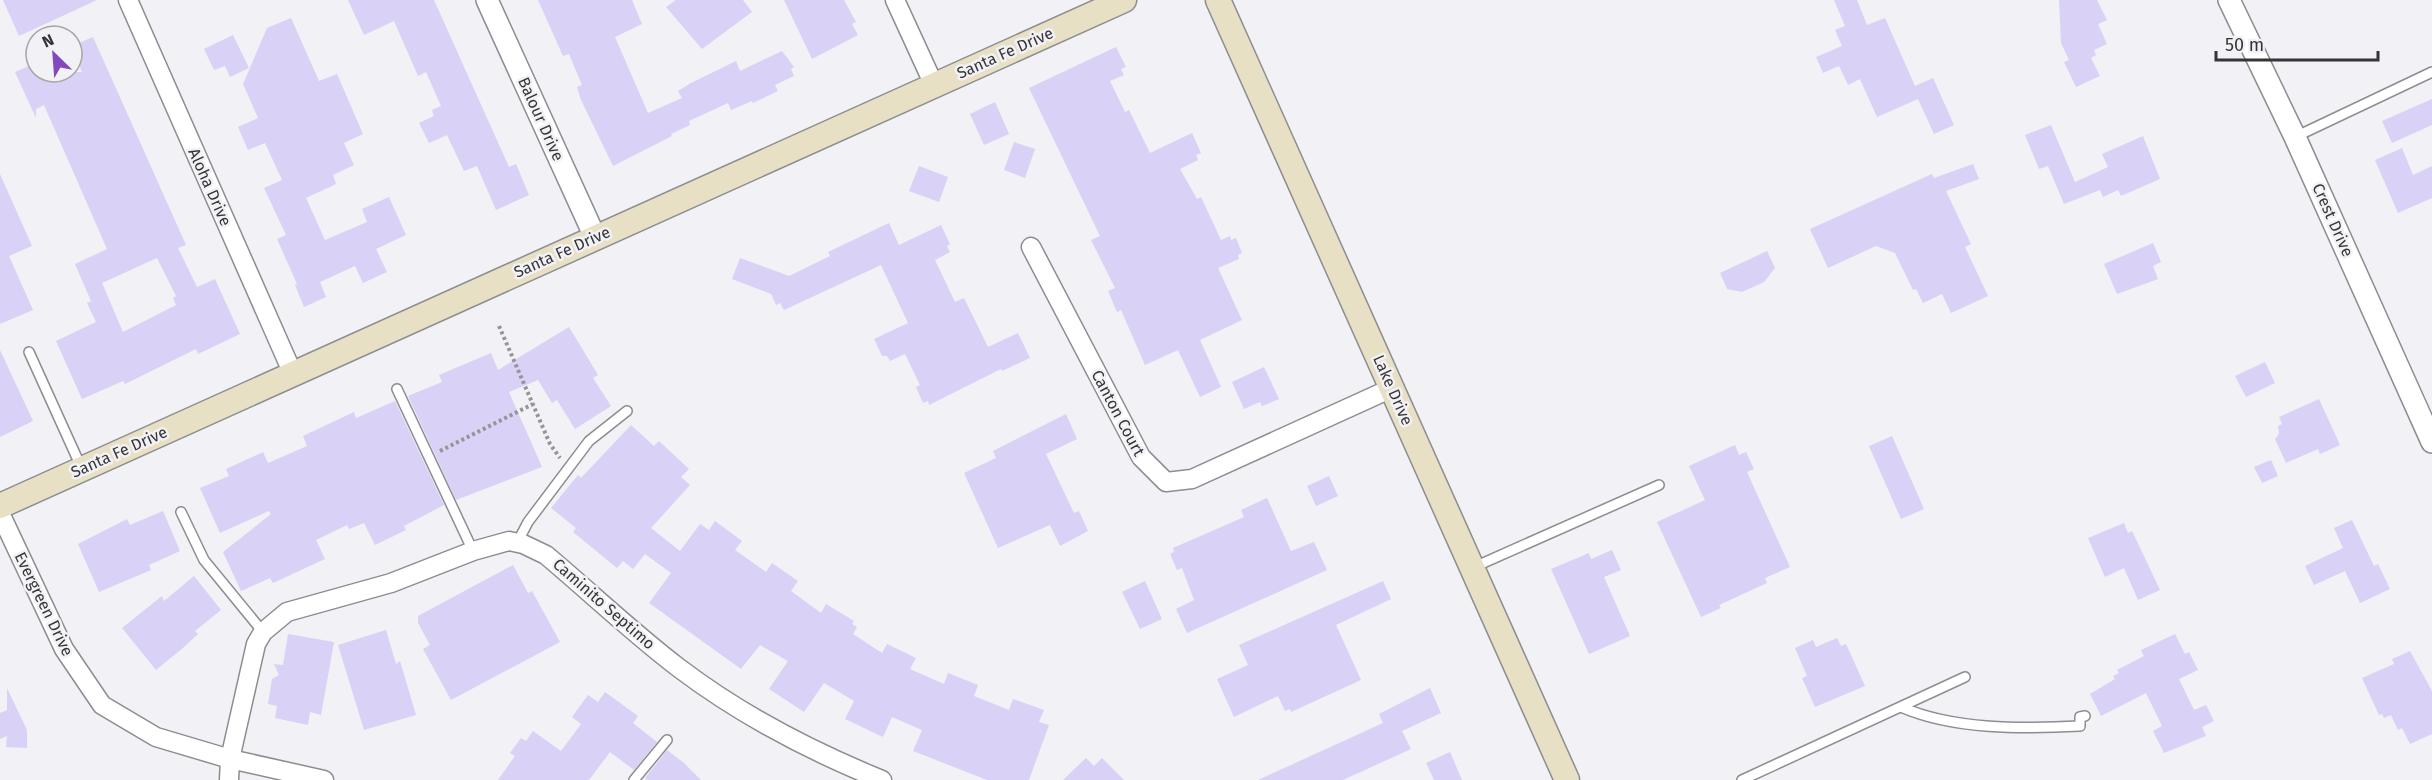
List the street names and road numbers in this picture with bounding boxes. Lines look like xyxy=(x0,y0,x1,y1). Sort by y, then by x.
street label: Santa Fe Drive xyxy=(954,23,1056,83)
street label: Balour Drive xyxy=(514,74,568,164)
street label: Aloha Drive xyxy=(184,145,236,229)
street label: Crest Drive xyxy=(2308,180,2358,260)
street label: Santa Fe Drive xyxy=(511,222,613,282)
street label: Lake Drive xyxy=(1369,352,1417,428)
street label: Canton Court xyxy=(1087,367,1149,459)
street label: Santa Fe Drive xyxy=(68,422,170,482)
street label: Evergreen Drive xyxy=(11,549,77,659)
street label: Caminito Septimo xyxy=(549,555,659,653)

